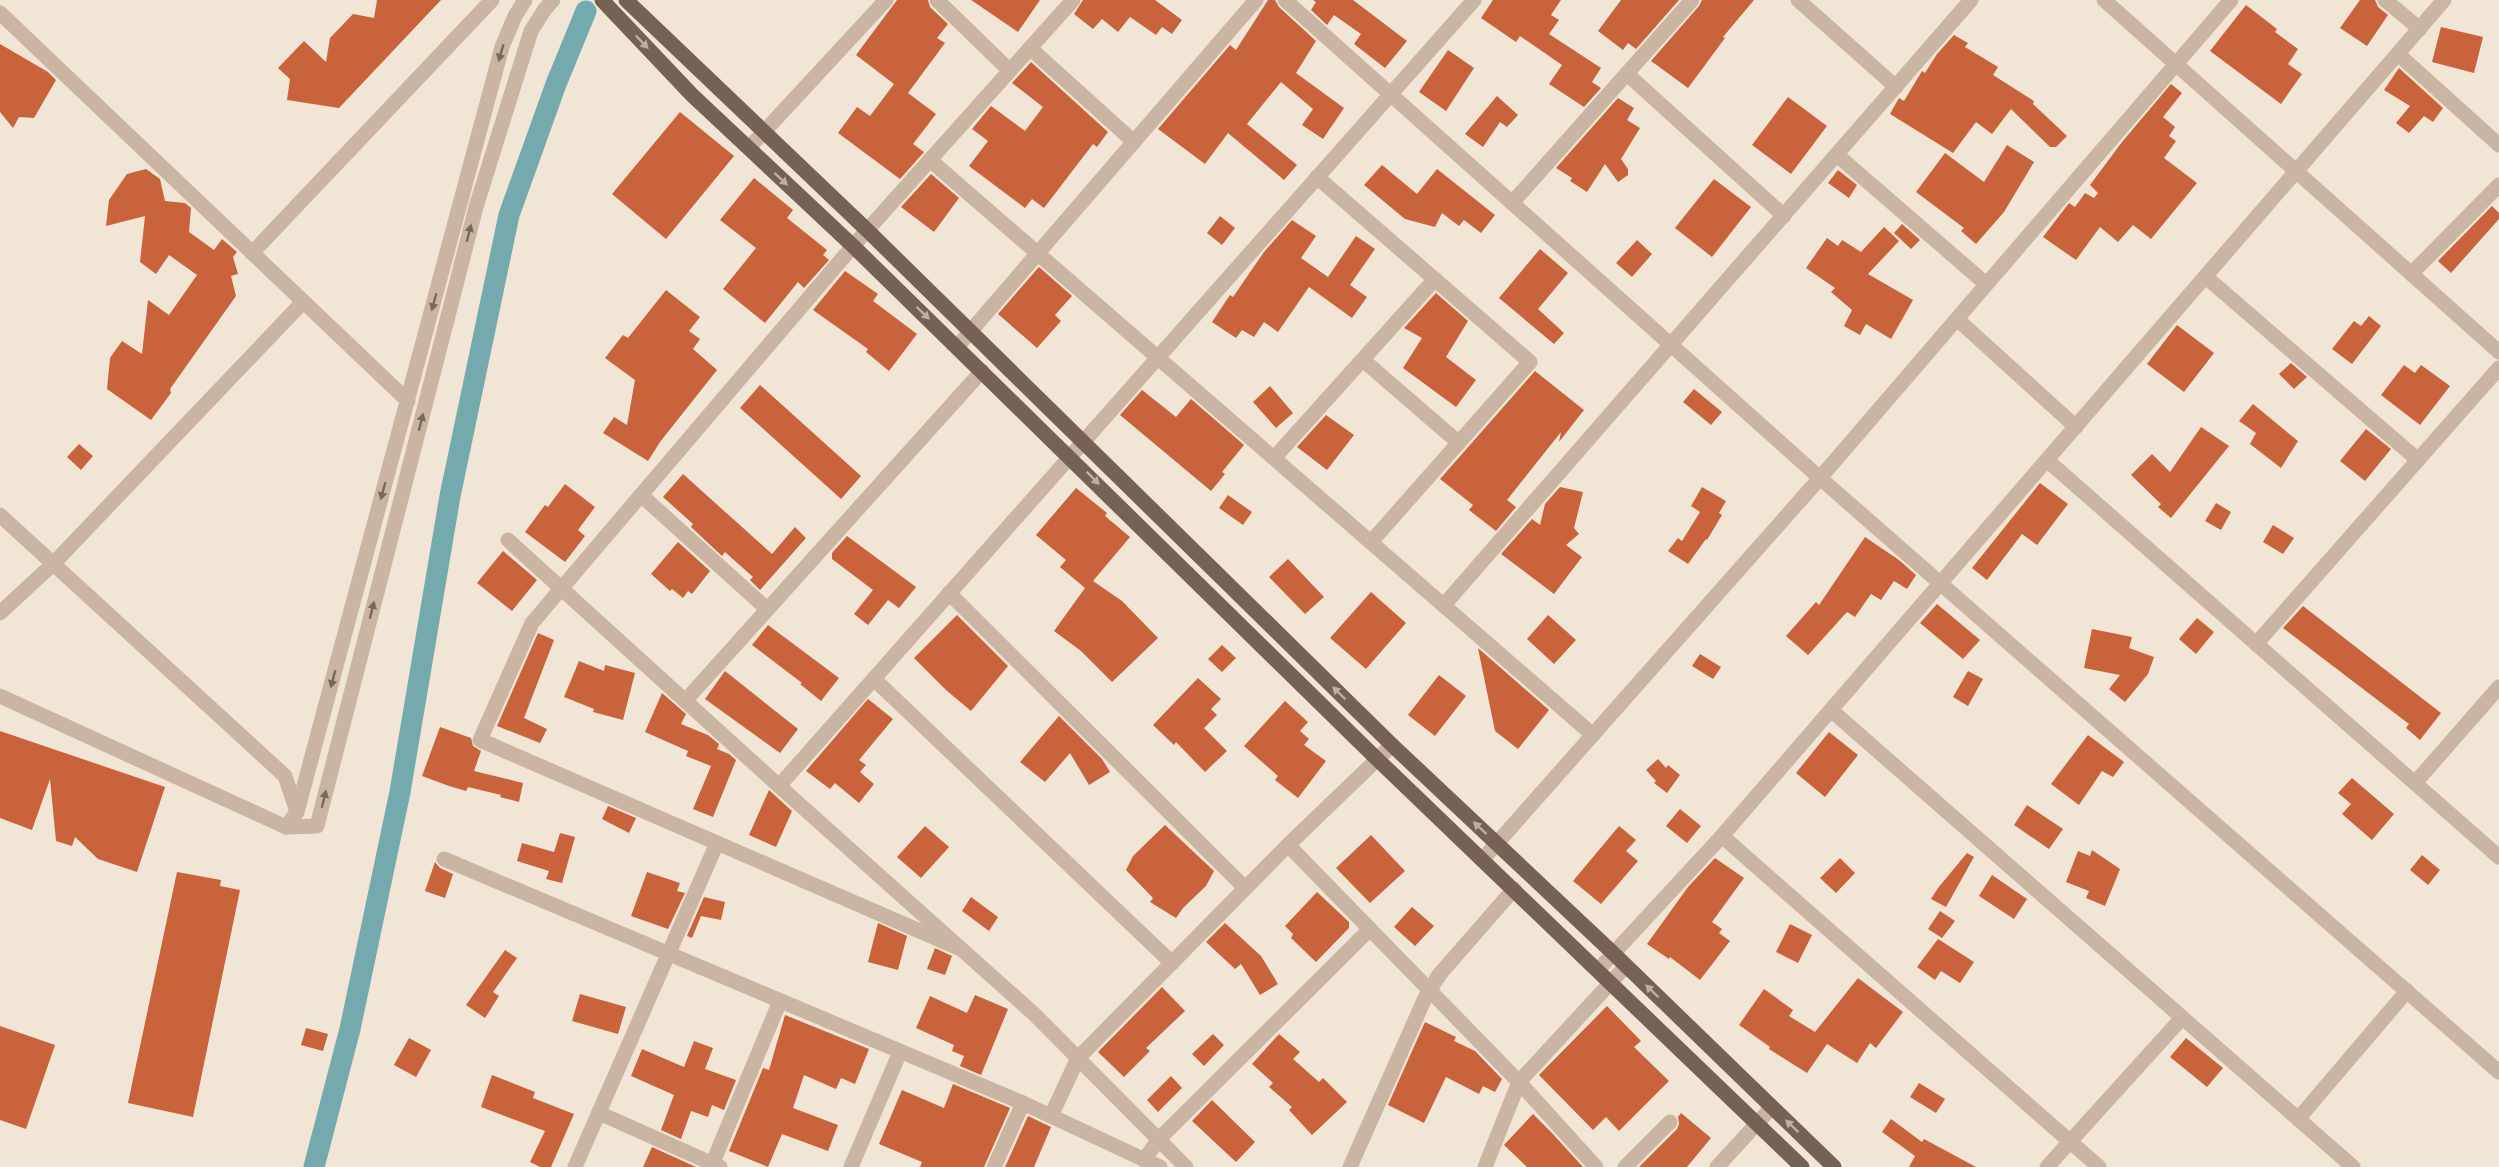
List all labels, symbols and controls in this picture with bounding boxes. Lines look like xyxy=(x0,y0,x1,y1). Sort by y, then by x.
one-way arrow xyxy=(635,35,649,50)
one-way arrow xyxy=(496,44,505,62)
one-way arrow xyxy=(774,171,788,185)
one-way arrow xyxy=(465,223,474,241)
one-way arrow xyxy=(429,293,438,311)
one-way arrow xyxy=(915,306,930,320)
one-way arrow xyxy=(416,412,426,431)
one-way arrow xyxy=(1085,471,1099,485)
one-way arrow xyxy=(378,481,388,500)
one-way arrow xyxy=(368,601,378,620)
one-way arrow xyxy=(327,670,337,688)
one-way arrow xyxy=(1331,686,1346,700)
one-way arrow xyxy=(320,790,329,808)
one-way arrow xyxy=(1472,821,1487,835)
one-way arrow xyxy=(1644,984,1659,998)
one-way arrow xyxy=(1785,1120,1799,1134)

